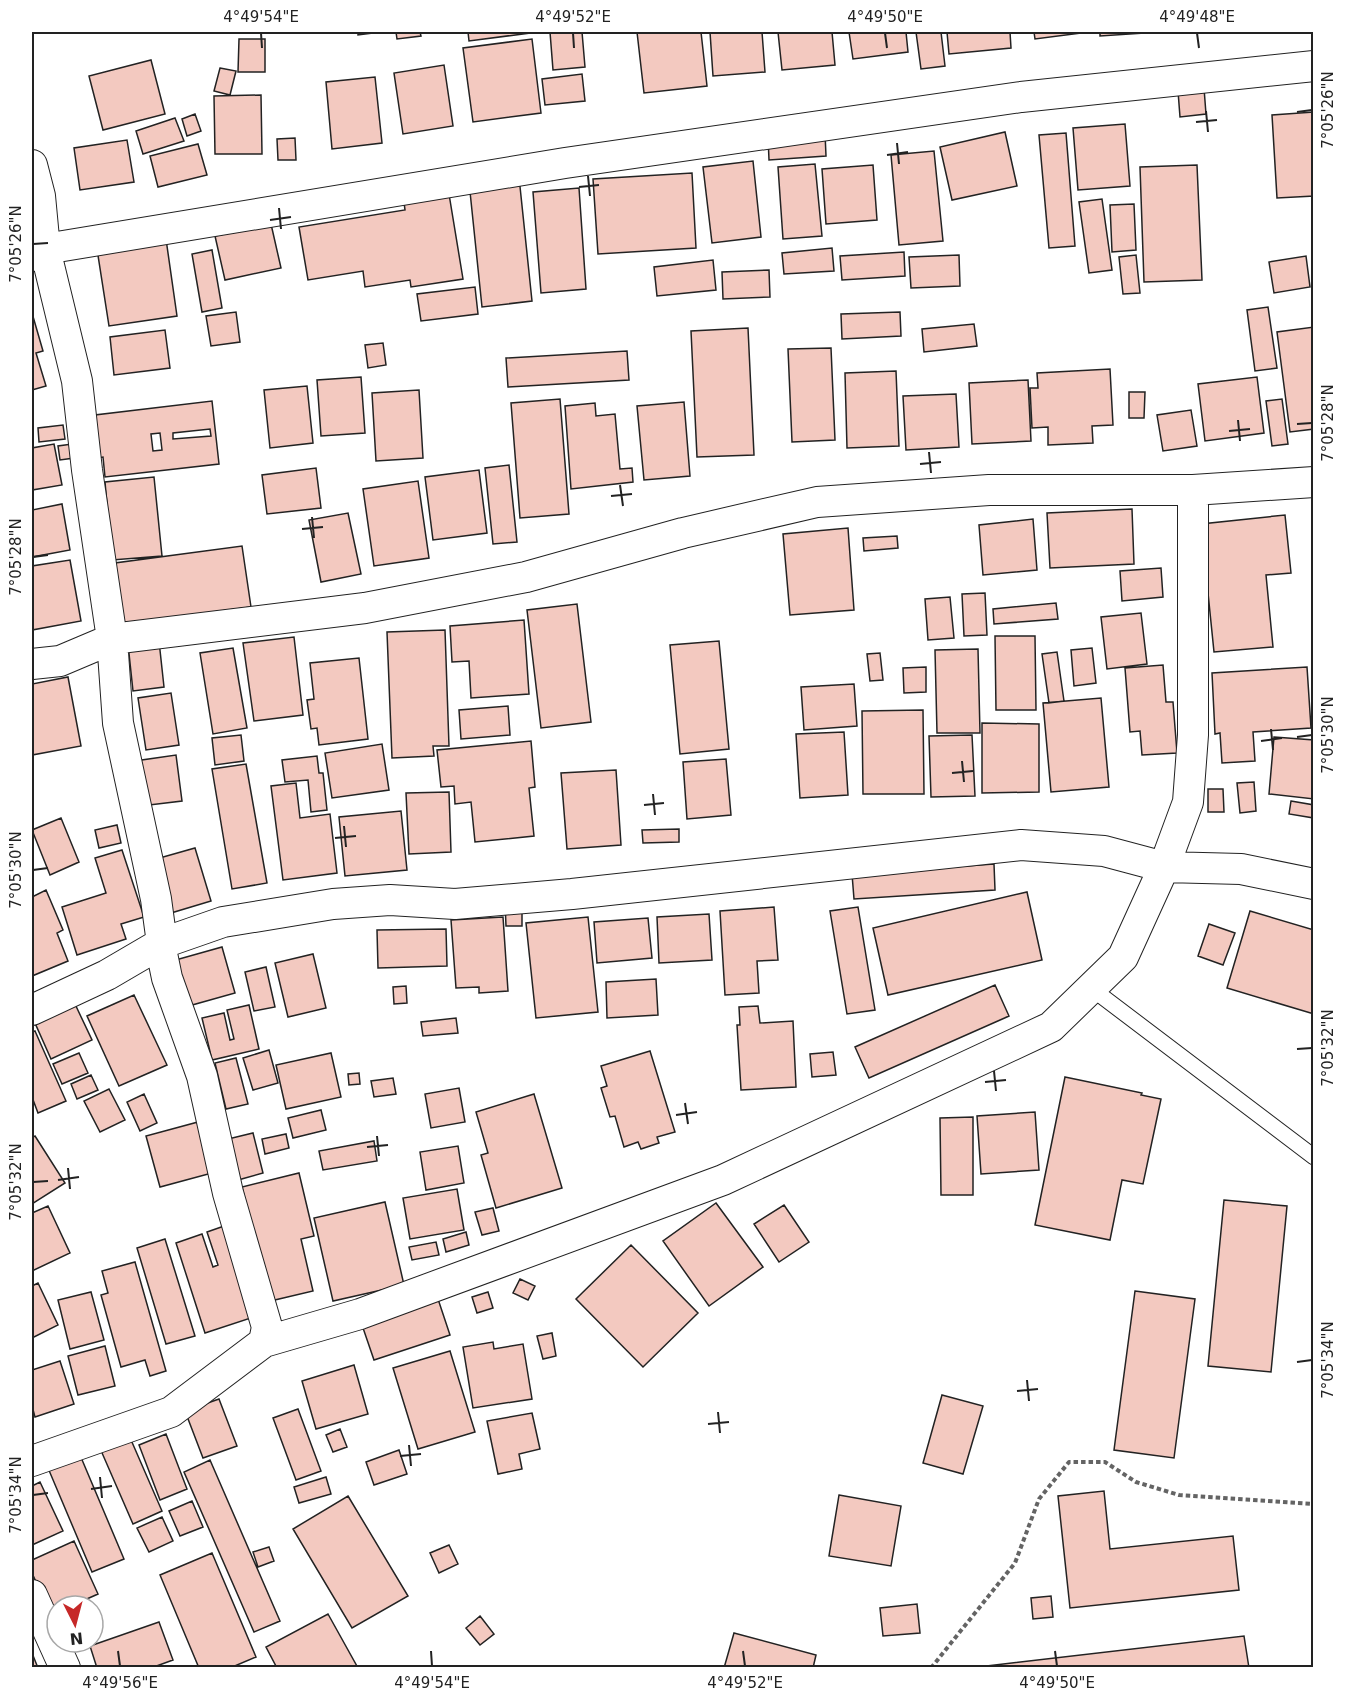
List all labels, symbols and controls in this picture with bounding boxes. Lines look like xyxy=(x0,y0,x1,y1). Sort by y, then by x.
text: 4°49'54"E xyxy=(223,8,299,26)
text: 4°49'52"E xyxy=(535,8,611,26)
text: 4°49'50"E xyxy=(847,8,923,26)
text: 4°49'48"E xyxy=(1159,8,1235,26)
text: 7°05'26"N xyxy=(1319,71,1337,149)
text: 7°05'26"N xyxy=(7,205,25,283)
text: 7°05'28"N xyxy=(1319,384,1337,462)
text: 7°05'28"N xyxy=(7,518,25,596)
text: 7°05'30"N xyxy=(1319,696,1337,774)
text: 7°05'30"N xyxy=(7,831,25,909)
text: 7°05'32"N xyxy=(1319,1009,1337,1087)
text: 7°05'32"N xyxy=(7,1143,25,1221)
text: 7°05'34"N xyxy=(1319,1321,1337,1399)
text: 7°05'34"N xyxy=(7,1456,25,1534)
north arrow xyxy=(45,1594,105,1654)
text: N xyxy=(69,1628,84,1649)
text: 4°49'56"E xyxy=(82,1674,158,1692)
text: 4°49'54"E xyxy=(394,1674,470,1692)
text: 4°49'52"E xyxy=(707,1674,783,1692)
text: 4°49'50"E xyxy=(1019,1674,1095,1692)

